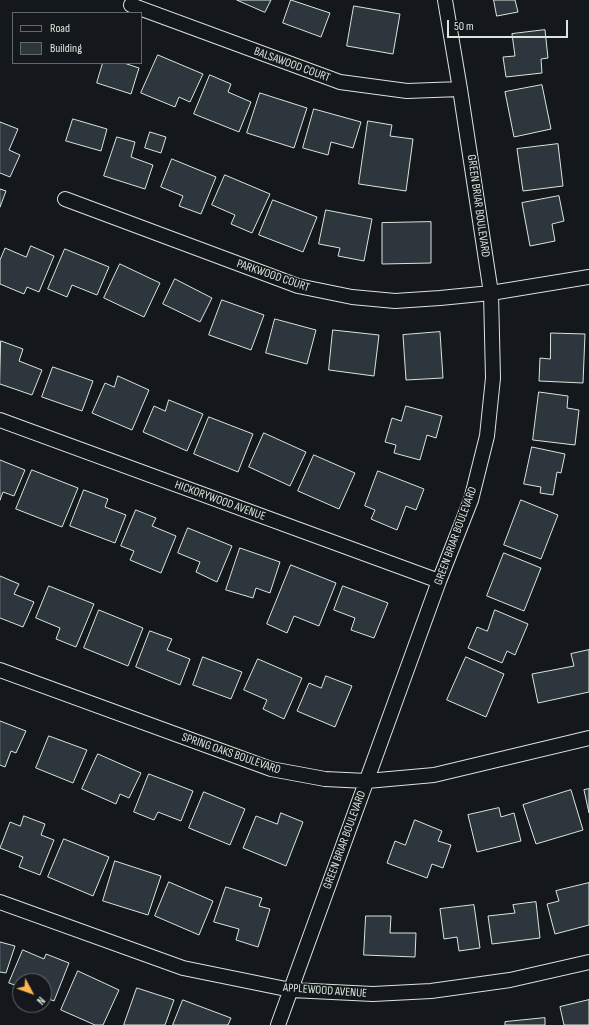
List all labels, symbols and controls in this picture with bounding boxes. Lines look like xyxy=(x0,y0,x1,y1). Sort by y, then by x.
legend xyxy=(12,12,142,64)
scale bar xyxy=(449,12,570,38)
text: 50 m xyxy=(454,19,474,34)
text: Road xyxy=(50,21,70,36)
text: Building xyxy=(50,41,82,56)
street label: BALSAWOOD COURT xyxy=(252,45,332,85)
street label: GREEN BRIAR BOULEVARD xyxy=(464,154,492,258)
street label: PARKWOOD COURT xyxy=(235,257,311,295)
street label: HICKORYWOOD AVENUE xyxy=(173,478,267,524)
street label: GREEN BRIAR BOULEVARD xyxy=(432,485,480,587)
street label: SPRING OAKS BOULEVARD xyxy=(180,730,282,778)
street label: GREEN BRIAR BOULEVARD xyxy=(321,789,369,891)
north arrow xyxy=(12,973,52,1013)
street label: APPLEWOOD AVENUE xyxy=(283,981,367,1001)
text: N xyxy=(34,994,48,1007)

